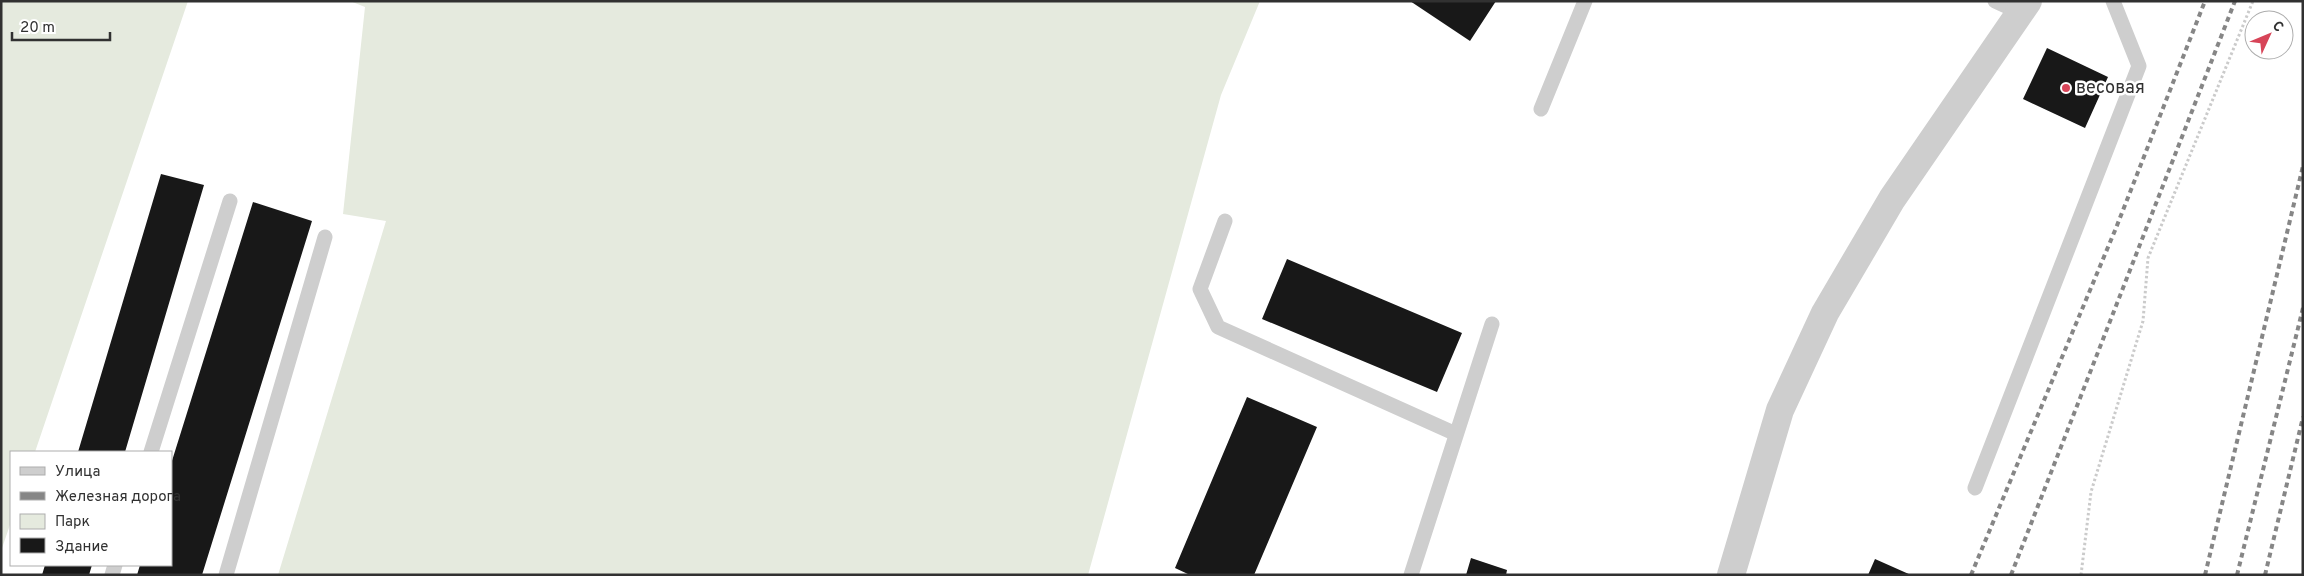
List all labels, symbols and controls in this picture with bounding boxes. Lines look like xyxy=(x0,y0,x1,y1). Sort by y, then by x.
scale bar xyxy=(12,10,110,42)
north arrow xyxy=(2244,10,2294,60)
text: С xyxy=(2268,18,2287,36)
text: 20 m xyxy=(20,19,55,38)
place label: весовая xyxy=(2076,77,2145,100)
marker: весовая xyxy=(2060,82,2072,94)
legend xyxy=(10,451,172,566)
text: Улица xyxy=(55,463,100,482)
text: Железная дорога xyxy=(55,488,181,507)
text: Парк xyxy=(55,513,90,532)
text: Здание xyxy=(55,538,108,557)

